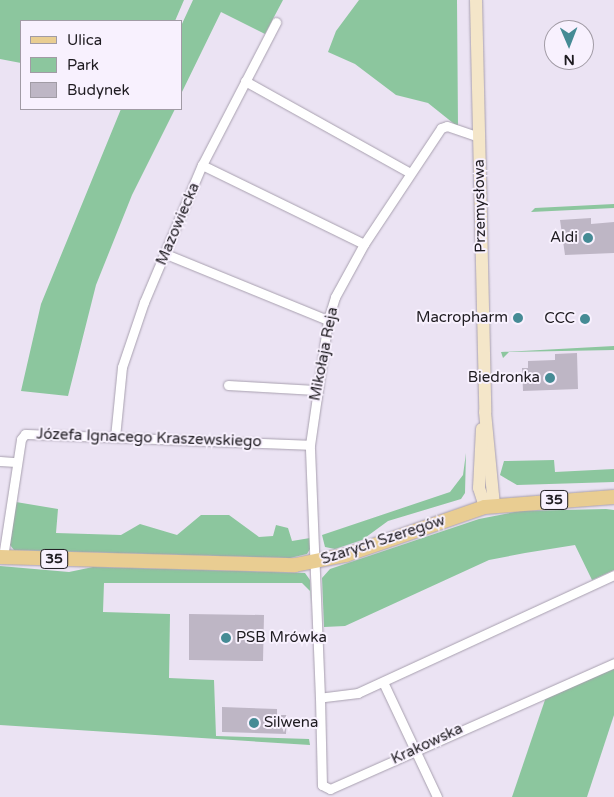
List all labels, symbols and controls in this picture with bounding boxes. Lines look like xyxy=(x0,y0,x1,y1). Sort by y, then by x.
legend xyxy=(20,20,182,110)
north arrow xyxy=(544,20,594,70)
text: Ulica xyxy=(67,31,102,49)
text: N xyxy=(563,51,575,68)
text: Park xyxy=(67,56,99,74)
text: Budynek xyxy=(67,81,130,99)
street label: Przemysłowa xyxy=(470,159,490,253)
street label: Mazowiecka xyxy=(153,180,203,268)
place label: Aldi xyxy=(550,229,578,247)
marker: Aldi xyxy=(582,232,594,244)
street label: Mikołaja Reja xyxy=(306,306,342,402)
place label: Macropharm xyxy=(416,309,508,327)
place label: CCC xyxy=(544,310,575,328)
marker: Macropharm xyxy=(512,312,524,324)
marker: CCC xyxy=(579,313,591,325)
place label: Biedronka xyxy=(468,369,540,387)
marker: Biedronka xyxy=(544,372,556,384)
street label: Józefa Ignacego Kraszewskiego xyxy=(36,425,262,451)
road number: 35 xyxy=(539,488,569,512)
street label: Szarych Szeregów xyxy=(319,511,447,569)
road number: 35 xyxy=(39,548,69,570)
place label: PSB Mrówka xyxy=(236,629,327,647)
marker: PSB Mrówka xyxy=(220,632,232,644)
place label: Silwena xyxy=(264,714,318,732)
marker: Silwena xyxy=(248,717,260,729)
street label: Krakowska xyxy=(388,720,466,768)

